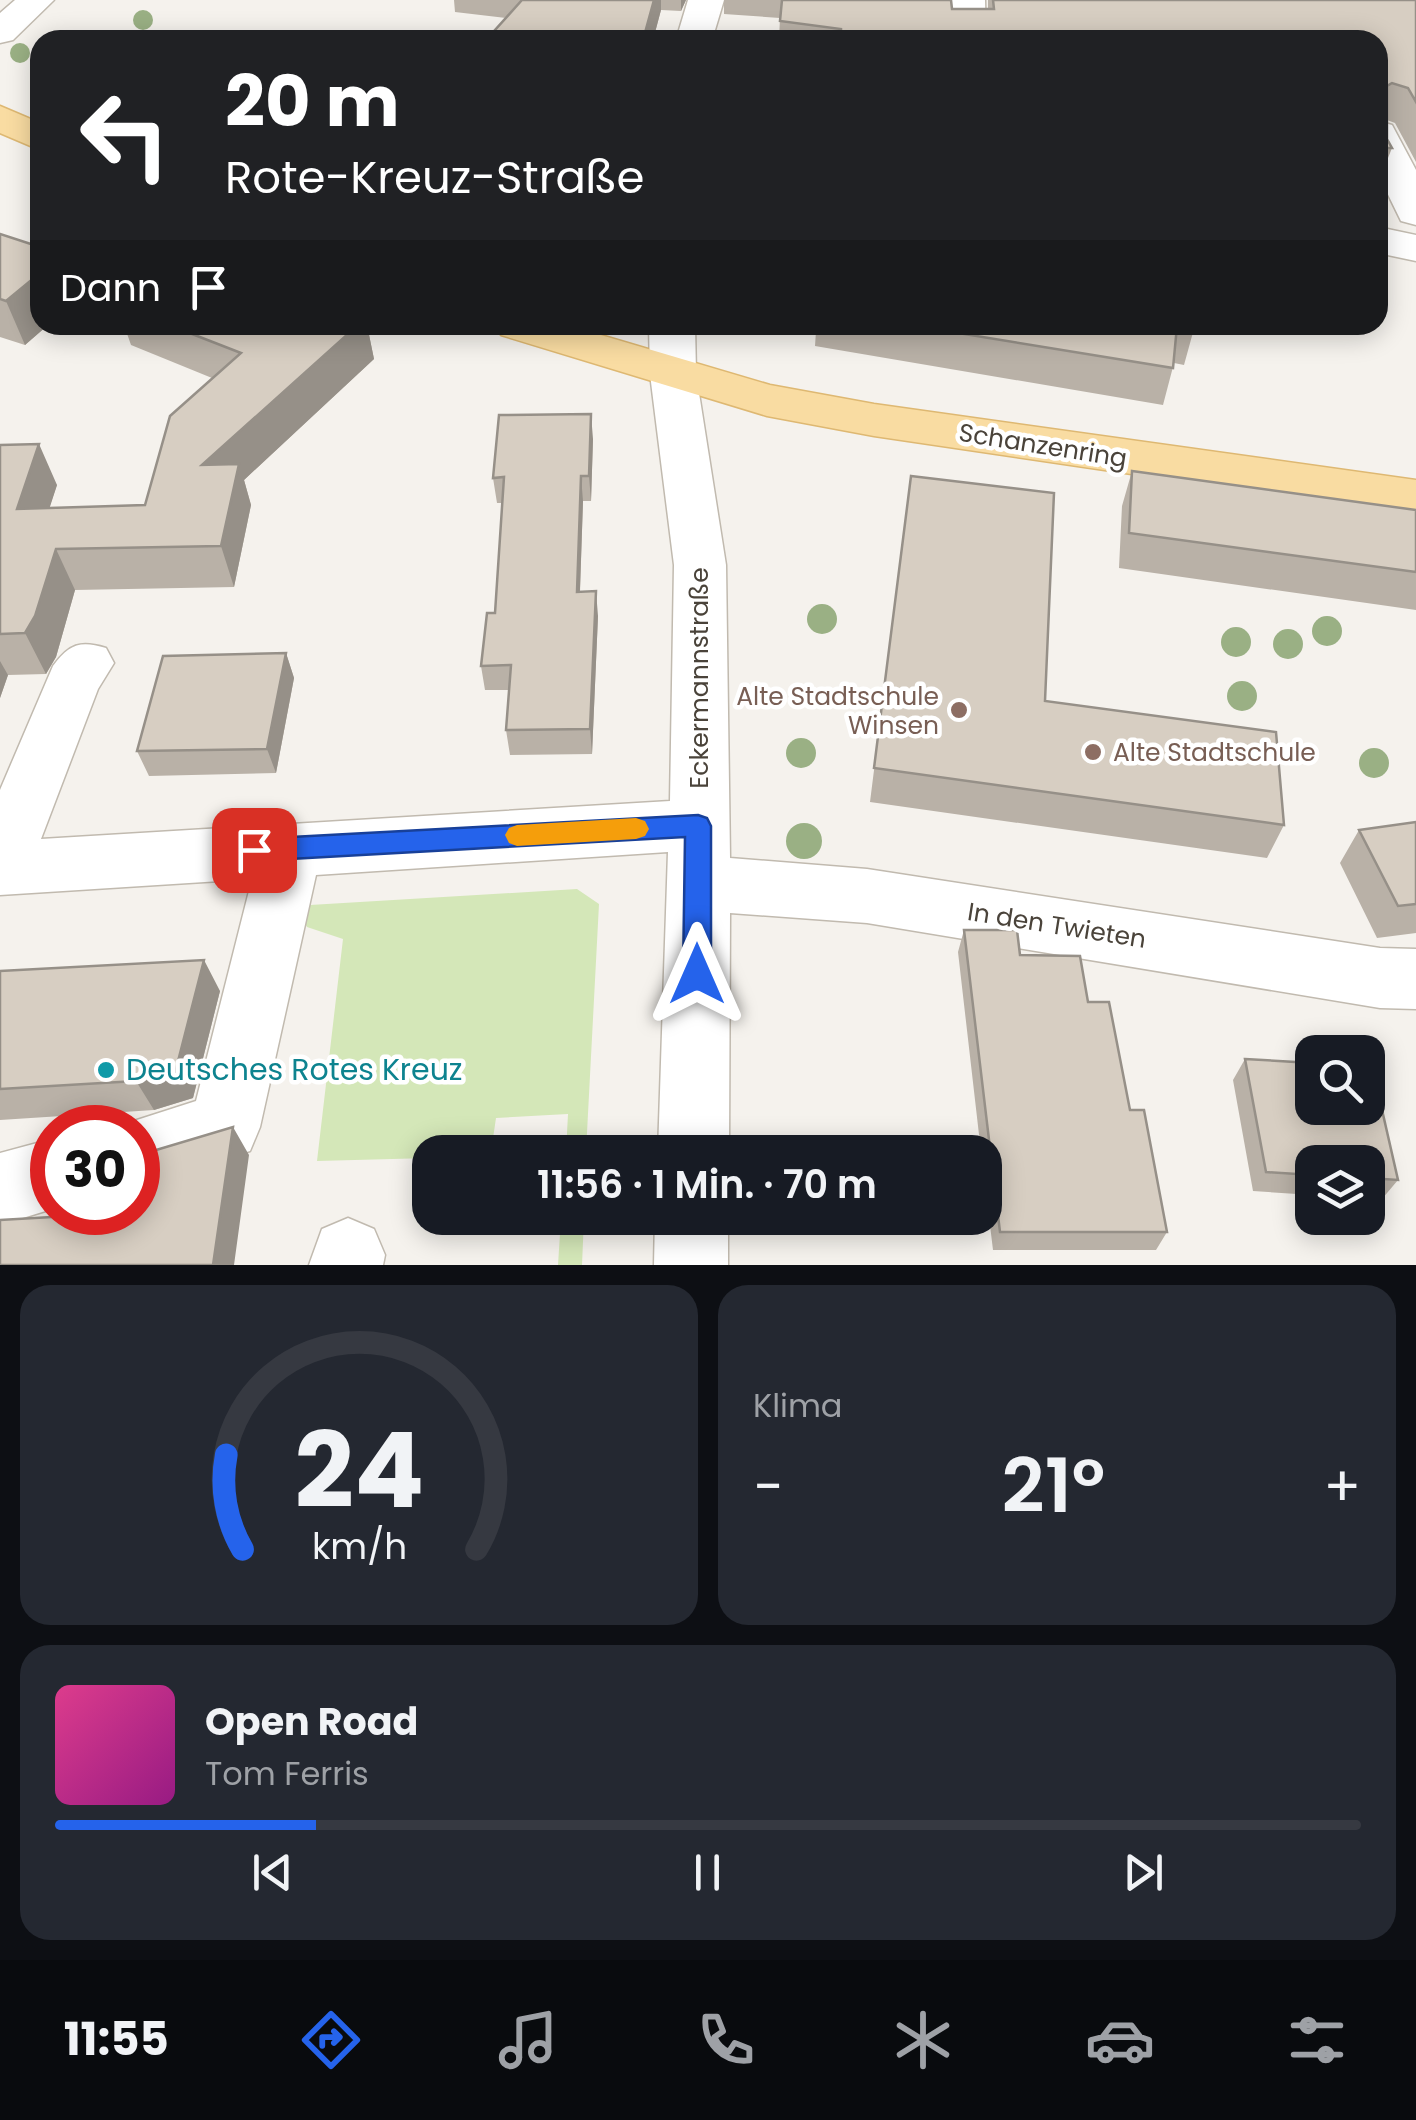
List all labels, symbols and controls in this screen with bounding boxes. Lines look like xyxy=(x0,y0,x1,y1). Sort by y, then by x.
text: 20 m xyxy=(225,52,400,151)
icon: left xyxy=(60,70,190,200)
text: Rote-Kreuz-Straße xyxy=(225,146,645,209)
icon: arrive xyxy=(181,260,236,315)
text: Dann xyxy=(60,261,161,314)
street label: Schanzenring xyxy=(956,415,1130,476)
street label: Eckermannstraße xyxy=(682,567,717,789)
place label: Alte Stadtschule Winsen xyxy=(736,679,939,743)
marker: Alte Stadtschule Winsen xyxy=(948,699,970,721)
place label: Alte Stadtschule xyxy=(1113,735,1316,770)
marker: Alte Stadtschule xyxy=(1082,741,1104,763)
pin xyxy=(212,808,297,893)
icon: arrive xyxy=(227,823,282,878)
street label: In den Twieten xyxy=(965,894,1149,957)
position arrow xyxy=(645,922,749,1026)
map controls xyxy=(1295,1035,1385,1235)
button: search xyxy=(1295,1035,1385,1125)
place label: Deutsches Rotes Kreuz xyxy=(126,1048,463,1091)
marker: Deutsches Rotes Kreuz xyxy=(95,1059,117,1081)
speed limit sign: 30 xyxy=(30,1105,160,1235)
button: layers xyxy=(1295,1145,1385,1235)
text: 11:56 · 1 Min. · 70 m xyxy=(537,1158,877,1211)
text: Klima xyxy=(753,1383,843,1428)
text: 24 xyxy=(294,1398,424,1543)
text: 21° xyxy=(1002,1433,1105,1538)
text: − xyxy=(753,1448,783,1525)
text: + xyxy=(1323,1448,1361,1525)
text: km/h xyxy=(311,1521,407,1572)
text: Open Road xyxy=(205,1695,418,1748)
text: Tom Ferris xyxy=(205,1751,369,1796)
icon: previous xyxy=(245,1845,300,1900)
icon: pause xyxy=(680,1845,735,1900)
icon: next xyxy=(1116,1845,1171,1900)
icon: directions xyxy=(296,2005,366,2075)
icon: music xyxy=(493,2005,563,2075)
icon: phone xyxy=(691,2005,761,2075)
icon: climate xyxy=(888,2005,958,2075)
icon: car xyxy=(1085,2005,1155,2075)
icon: filters xyxy=(1282,2005,1352,2075)
text: 11:55 xyxy=(64,2008,169,2071)

